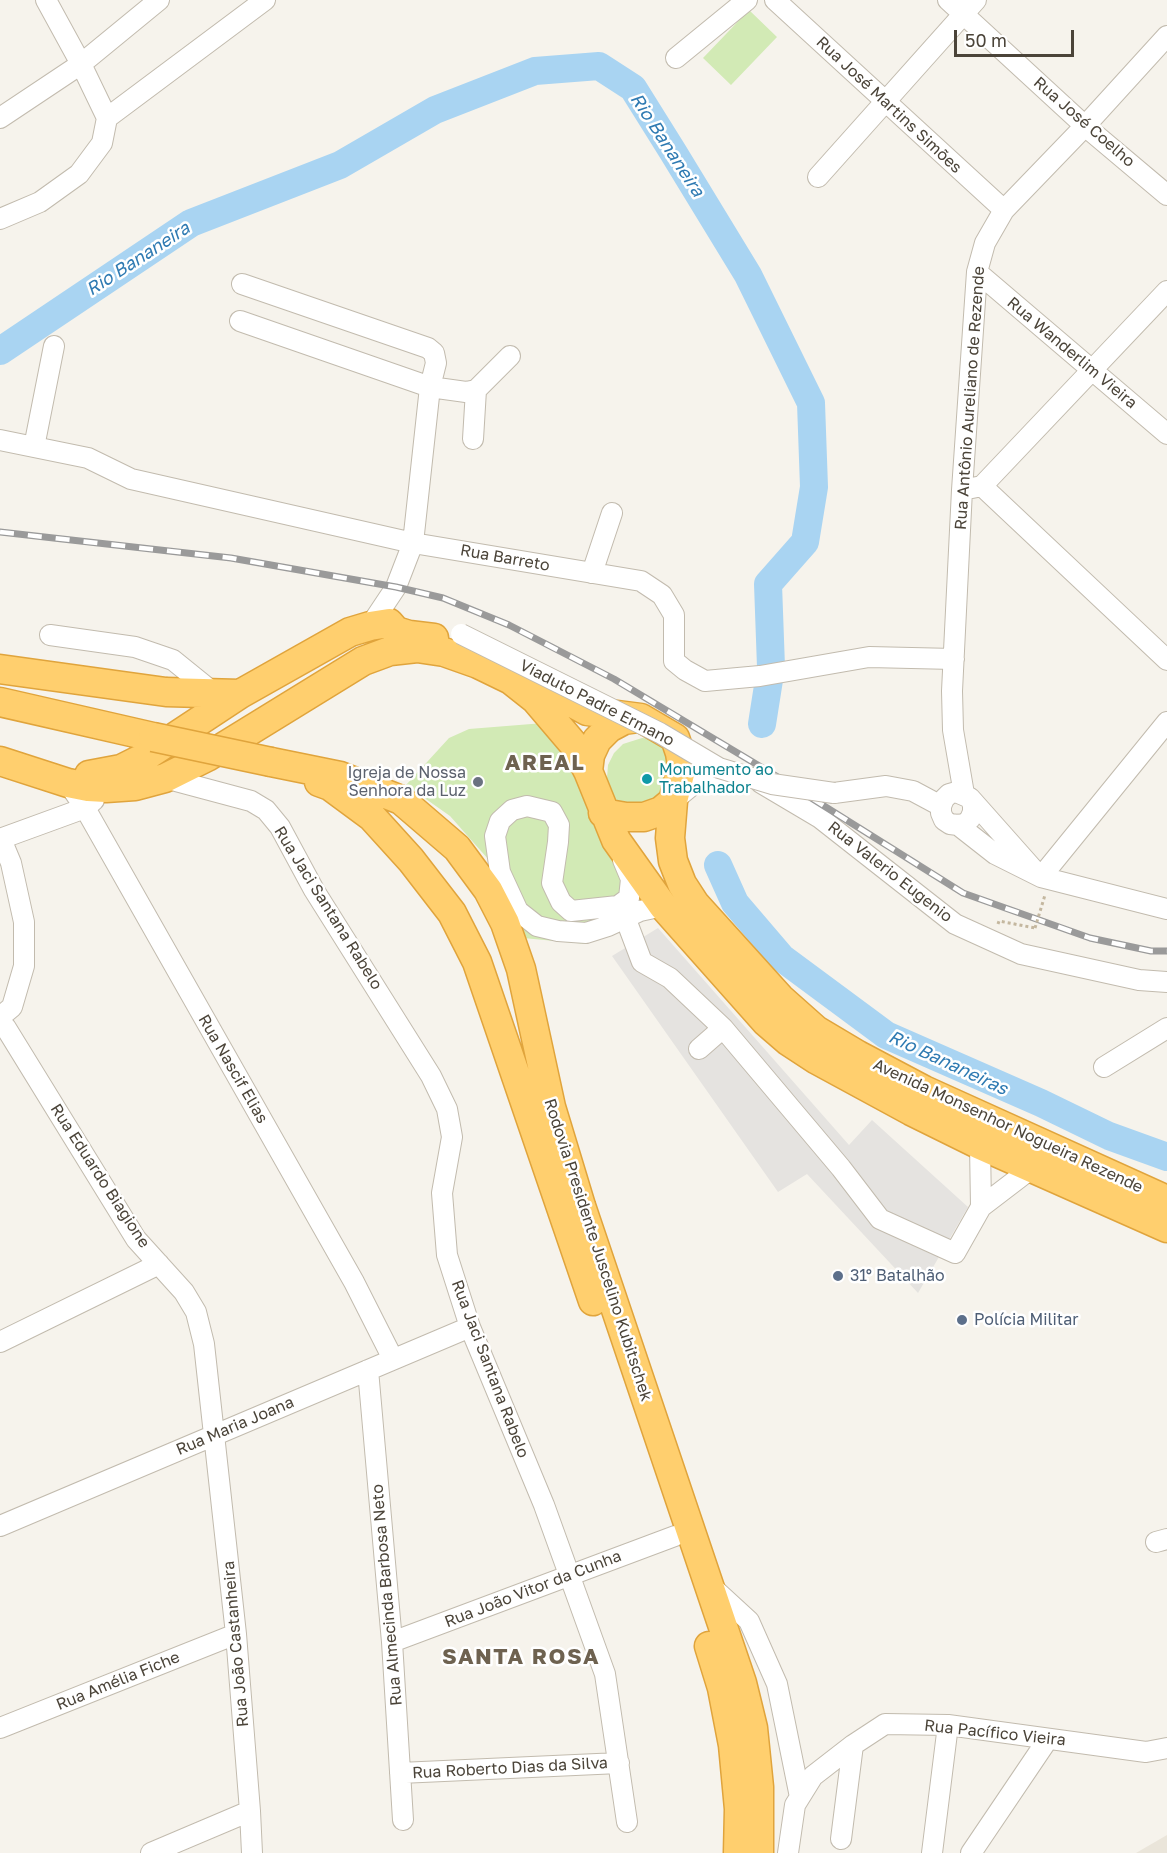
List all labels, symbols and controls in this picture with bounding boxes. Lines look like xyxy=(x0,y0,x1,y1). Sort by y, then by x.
scale bar xyxy=(957,18,1077,56)
text: 50 m xyxy=(965,29,1007,51)
street label: Rua José Martins Simões xyxy=(812,33,966,177)
street label: Rua José Coelho xyxy=(1029,73,1139,171)
water label: Rio Bananeira xyxy=(625,89,709,201)
water label: Rio Bananeira xyxy=(82,217,194,301)
street label: Rua Antônio Aureliano de Rezende xyxy=(951,266,989,530)
street label: Rua Wanderlim Vieira xyxy=(1003,293,1141,413)
street label: Rua Barreto xyxy=(459,541,551,575)
street label: Viaduto Padre Ermano xyxy=(517,656,677,750)
district label: AREAL xyxy=(505,750,585,776)
place label: Monumento ao Trabalhador xyxy=(659,760,774,798)
place label: Igreja de Nossa Senhora da Luz xyxy=(348,763,466,801)
marker: Monumento ao Trabalhador xyxy=(640,772,654,786)
marker: Igreja de Nossa Senhora da Luz xyxy=(471,775,485,789)
street label: Rua Valerio Eugenio xyxy=(824,817,956,927)
street label: Rua Jaci Santana Rabelo xyxy=(270,823,386,993)
street label: Rua Nascif Elias xyxy=(194,1011,272,1127)
water label: Rio Bananeiras xyxy=(885,1026,1011,1100)
street label: Avenida Monsenhor Nogueira Rezende xyxy=(870,1055,1146,1197)
street label: Rodovia Presidente Juscelino Kubitschek xyxy=(540,1096,656,1404)
street label: Rua Eduardo Biagione xyxy=(46,1100,154,1252)
place label: 31° Batalhão xyxy=(850,1266,945,1286)
marker: 31° Batalhão xyxy=(831,1269,845,1283)
street label: Rua Jaci Santana Rabelo xyxy=(447,1277,533,1461)
place label: Polícia Militar xyxy=(974,1310,1079,1330)
marker: Polícia Militar xyxy=(955,1313,969,1327)
street label: Rua Maria Joana xyxy=(173,1393,297,1459)
street label: Rua Almecinda Barbosa Neto xyxy=(368,1483,406,1707)
street label: Rua João Vitor da Cunha xyxy=(442,1546,624,1632)
street label: Rua João Castanheira xyxy=(219,1560,253,1728)
district label: SANTA ROSA xyxy=(442,1644,600,1670)
street label: Rua Amélia Fiche xyxy=(53,1647,183,1715)
street label: Rua Pacífico Vieira xyxy=(923,1716,1067,1750)
street label: Rua Roberto Dias da Silva xyxy=(412,1753,608,1783)

